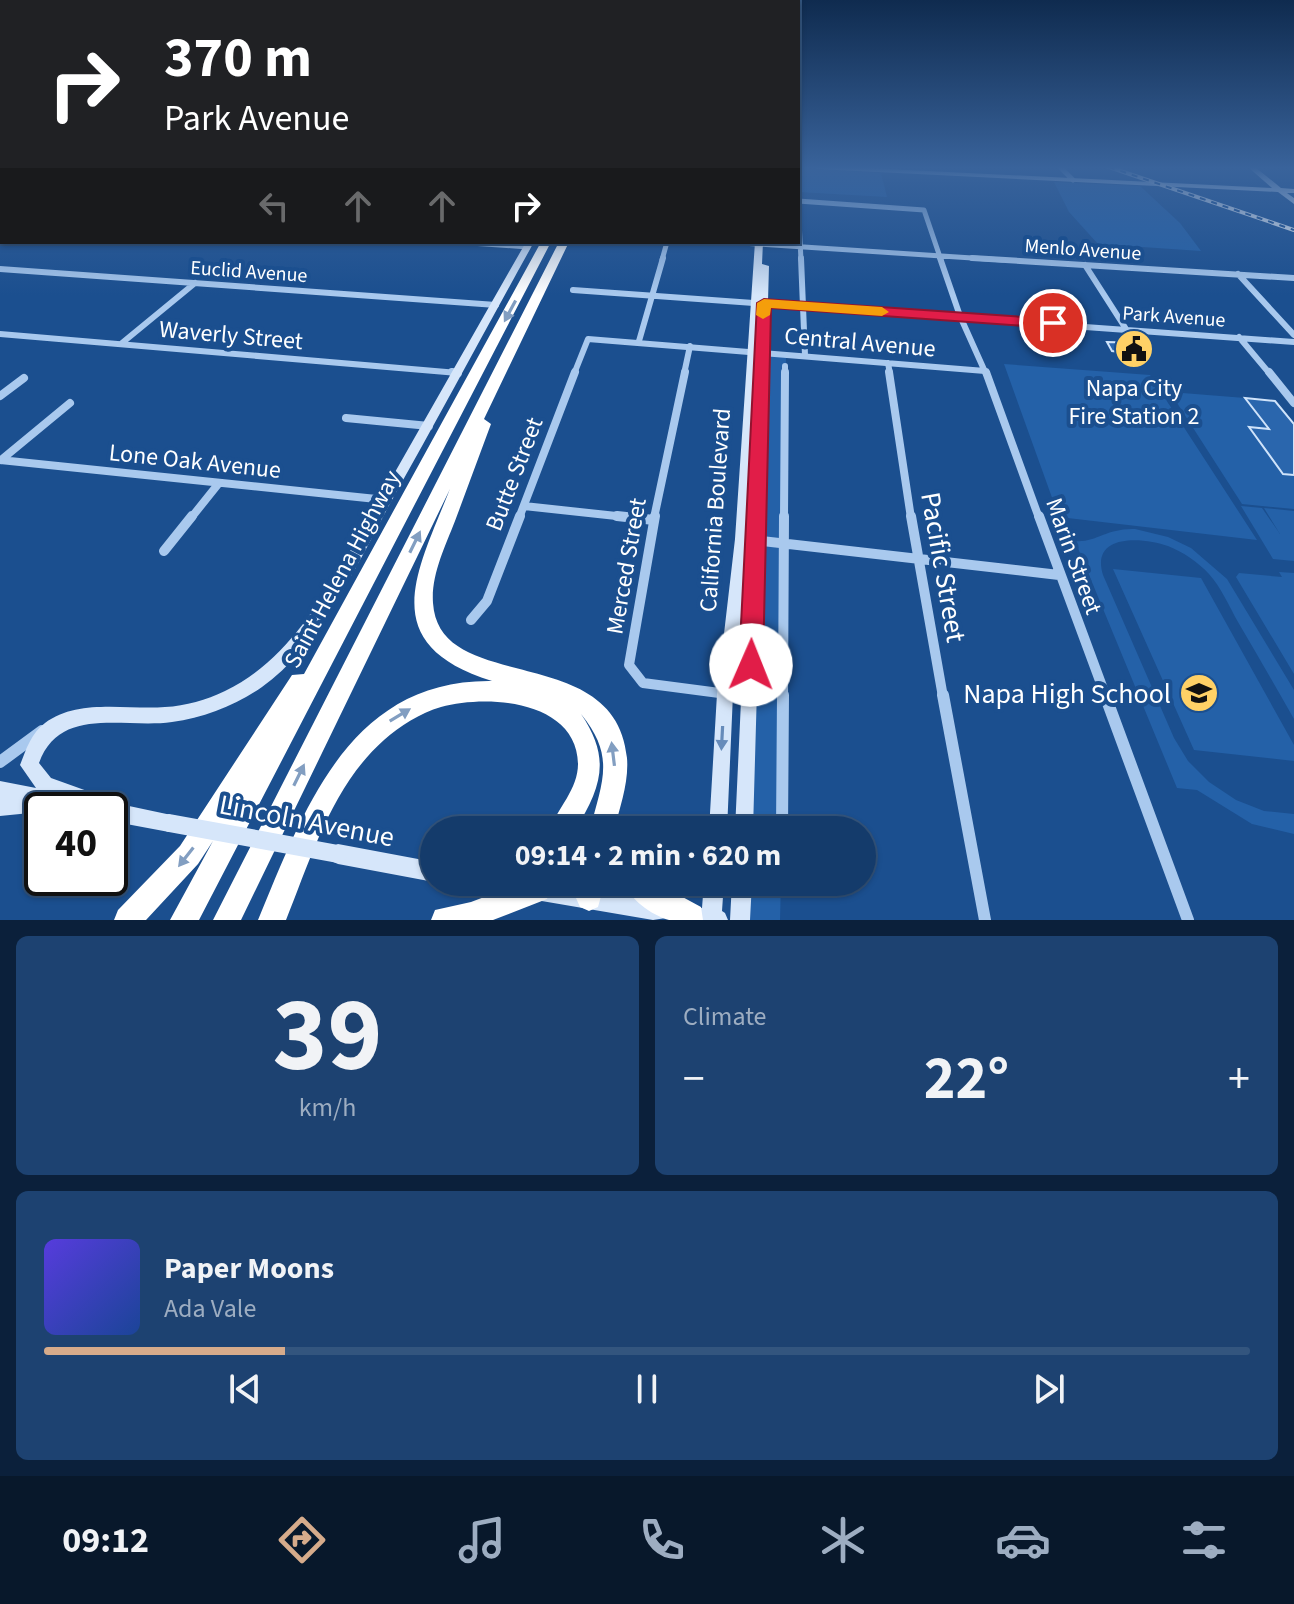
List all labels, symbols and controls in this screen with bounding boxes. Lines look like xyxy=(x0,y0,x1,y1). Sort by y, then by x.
text: 370 m xyxy=(164,19,312,98)
icon: right xyxy=(32,32,136,136)
text: Park Avenue xyxy=(164,93,349,144)
icon: left xyxy=(252,184,296,228)
icon: ahead xyxy=(336,184,380,228)
icon: ahead xyxy=(420,184,464,228)
icon: right xyxy=(504,184,548,228)
street label: Menlo Avenue xyxy=(1024,232,1142,268)
street label: Euclid Avenue xyxy=(189,254,308,290)
pin xyxy=(1019,289,1087,357)
one-way arrow xyxy=(503,299,516,322)
street label: Park Avenue xyxy=(1122,299,1226,335)
icon: arrive xyxy=(1031,301,1075,345)
street label: Waverly Street xyxy=(158,312,304,359)
street label: Central Avenue xyxy=(783,318,937,367)
public building icon: Napa City Fire Station 2 xyxy=(1113,328,1155,370)
place label: Napa City Fire Station 2 xyxy=(1068,371,1200,434)
street label: California Boulevard xyxy=(691,407,740,613)
street label: Butte Street xyxy=(477,412,552,536)
street label: Lone Oak Avenue xyxy=(107,435,283,488)
street label: Saint Helena Highway xyxy=(275,464,409,674)
street label: Pacific Street xyxy=(910,489,976,646)
street label: Marin Street xyxy=(1036,493,1111,619)
street label: Merced Street xyxy=(597,495,656,637)
one-way arrow xyxy=(408,530,421,553)
position arrow xyxy=(709,623,793,707)
school or university icon: Napa High School xyxy=(1178,672,1220,714)
place label: Napa High School xyxy=(963,674,1171,714)
one-way arrow xyxy=(389,709,411,723)
one-way arrow xyxy=(716,726,729,751)
one-way arrow xyxy=(606,741,619,766)
one-way arrow xyxy=(292,763,306,786)
street label: Lincoln Avenue xyxy=(216,784,398,858)
speed limit sign: 40 xyxy=(24,792,128,896)
text: 09:14 · 2 min · 620 m xyxy=(515,834,781,877)
one-way arrow xyxy=(178,847,195,867)
text: 39 xyxy=(273,963,382,1111)
text: Climate xyxy=(683,998,767,1035)
text: 22° xyxy=(924,1037,1009,1122)
text: − xyxy=(683,1048,705,1111)
text: + xyxy=(1228,1048,1250,1111)
text: km/h xyxy=(299,1089,356,1126)
text: Paper Moons xyxy=(164,1247,334,1290)
text: Ada Vale xyxy=(164,1290,256,1327)
icon: previous xyxy=(223,1367,267,1411)
icon: pause xyxy=(625,1367,669,1411)
icon: next xyxy=(1027,1367,1071,1411)
icon: directions xyxy=(274,1512,330,1568)
icon: music xyxy=(454,1512,510,1568)
icon: phone xyxy=(634,1512,690,1568)
icon: climate xyxy=(815,1512,871,1568)
icon: car xyxy=(995,1512,1051,1568)
icon: filters xyxy=(1176,1512,1232,1568)
text: 09:12 xyxy=(62,1515,149,1566)

